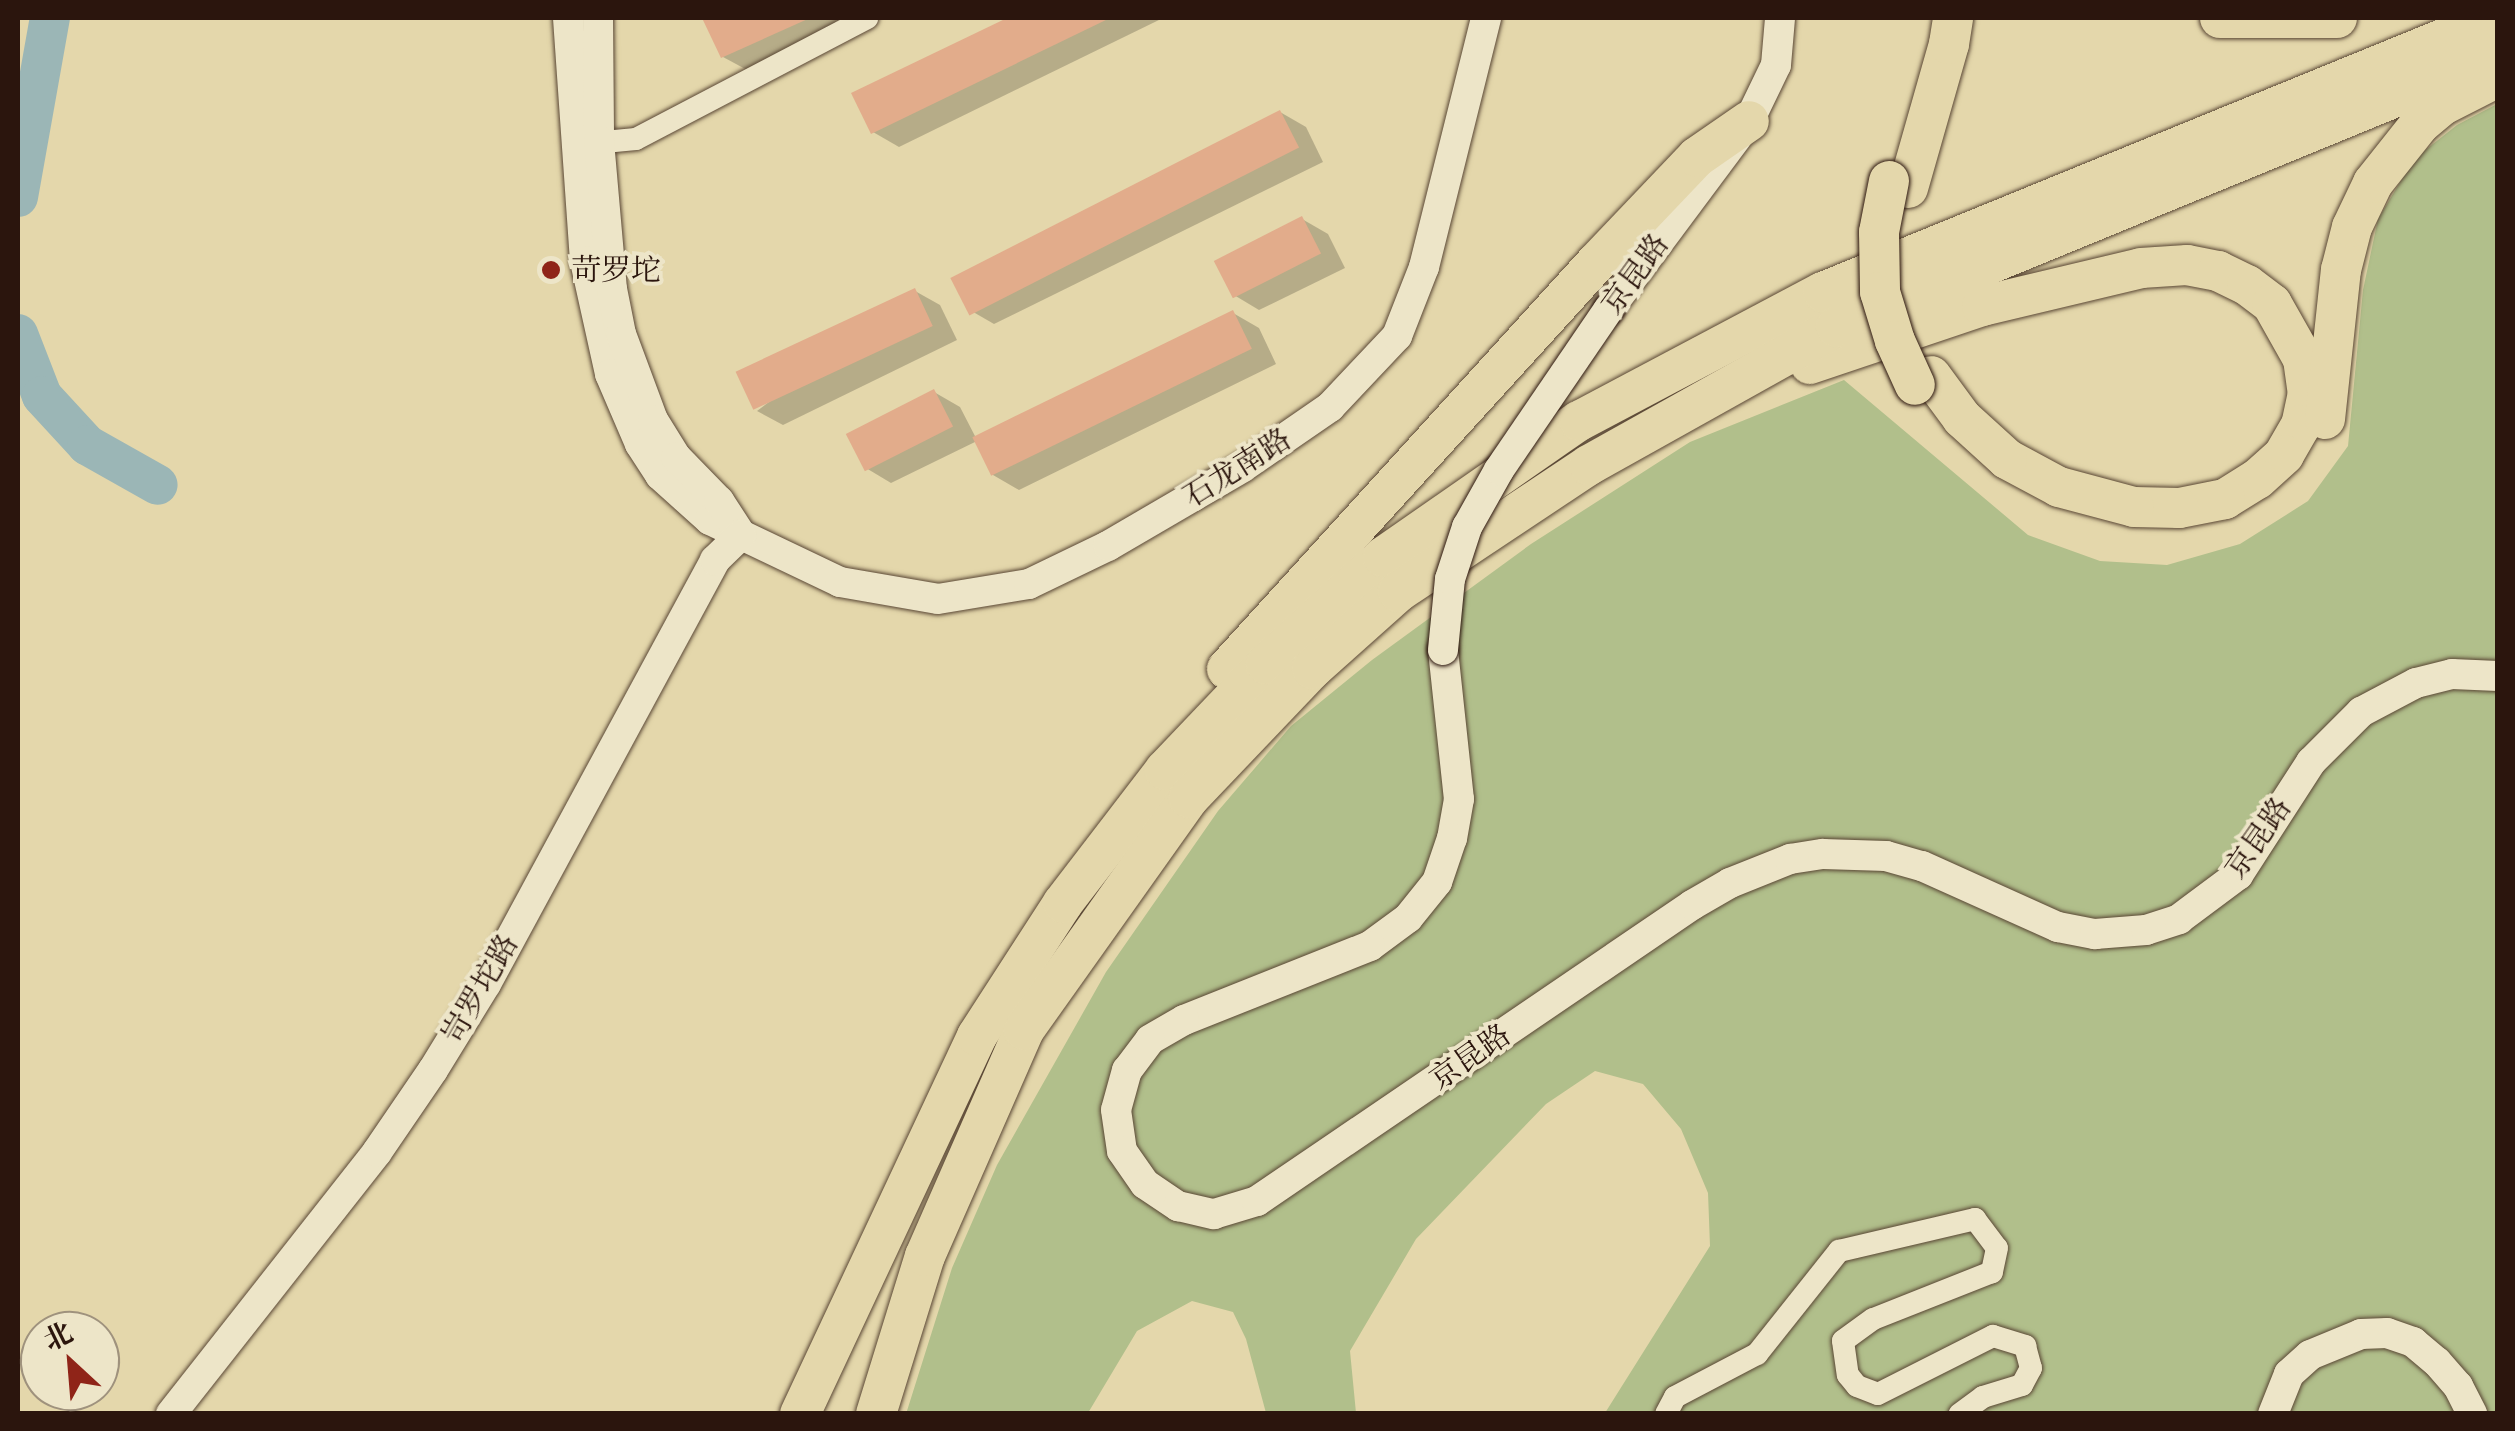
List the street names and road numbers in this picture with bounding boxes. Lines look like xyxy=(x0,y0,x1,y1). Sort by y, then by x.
street label: 京昆路 xyxy=(1594,227,1676,321)
street label: 石龙南路 xyxy=(1177,421,1297,515)
street label: 京昆路 xyxy=(2217,791,2299,885)
street label: 岢罗坨路 xyxy=(434,928,526,1050)
street label: 京昆路 xyxy=(1423,1016,1517,1098)

